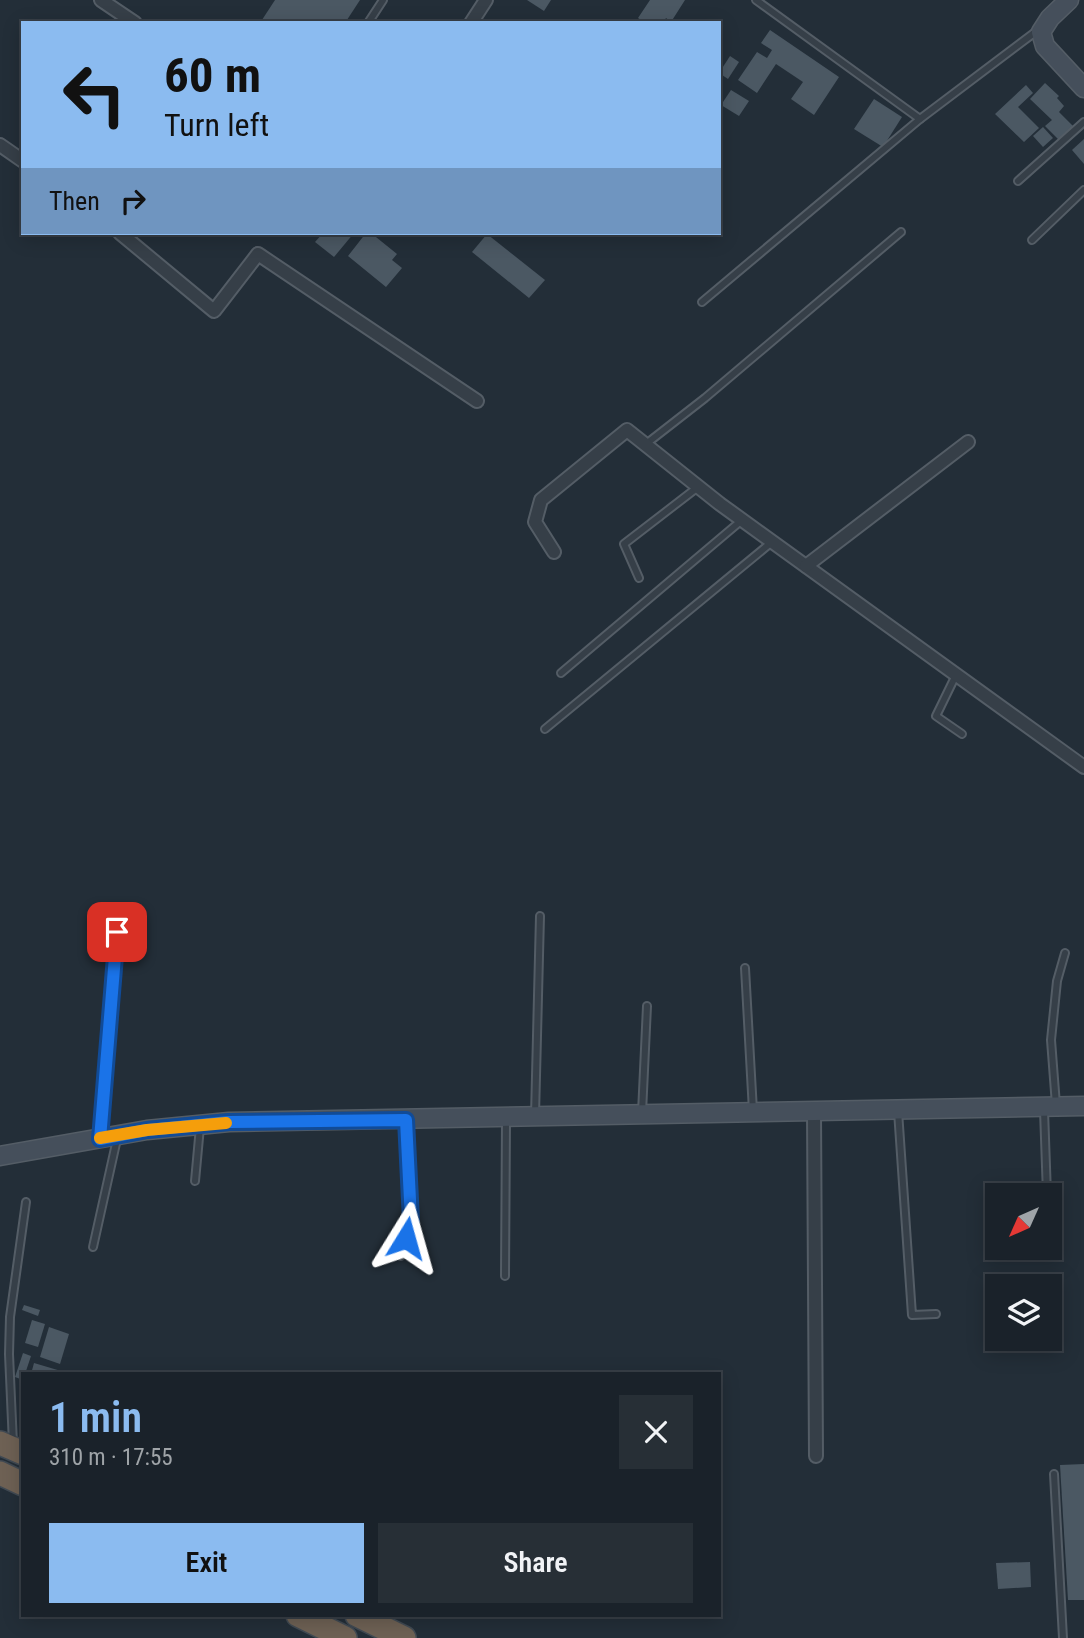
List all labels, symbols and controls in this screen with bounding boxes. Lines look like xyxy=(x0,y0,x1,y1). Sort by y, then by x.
text: 60 m xyxy=(164,47,261,104)
icon: left xyxy=(49,49,140,140)
text: Turn left xyxy=(164,106,269,144)
icon: right xyxy=(114,182,152,220)
text: Then xyxy=(49,186,100,216)
pin xyxy=(87,902,147,962)
icon: arrive xyxy=(98,913,136,951)
north arrow xyxy=(985,1183,1062,1260)
map controls xyxy=(985,1183,1062,1351)
position arrow xyxy=(369,1201,443,1275)
button: layers xyxy=(985,1274,1062,1351)
text: 1 min xyxy=(49,1393,142,1442)
button: close xyxy=(619,1395,693,1469)
text: 310 m · 17:55 xyxy=(49,1444,173,1471)
button: Exit xyxy=(49,1523,364,1603)
button: Share xyxy=(378,1523,693,1603)

